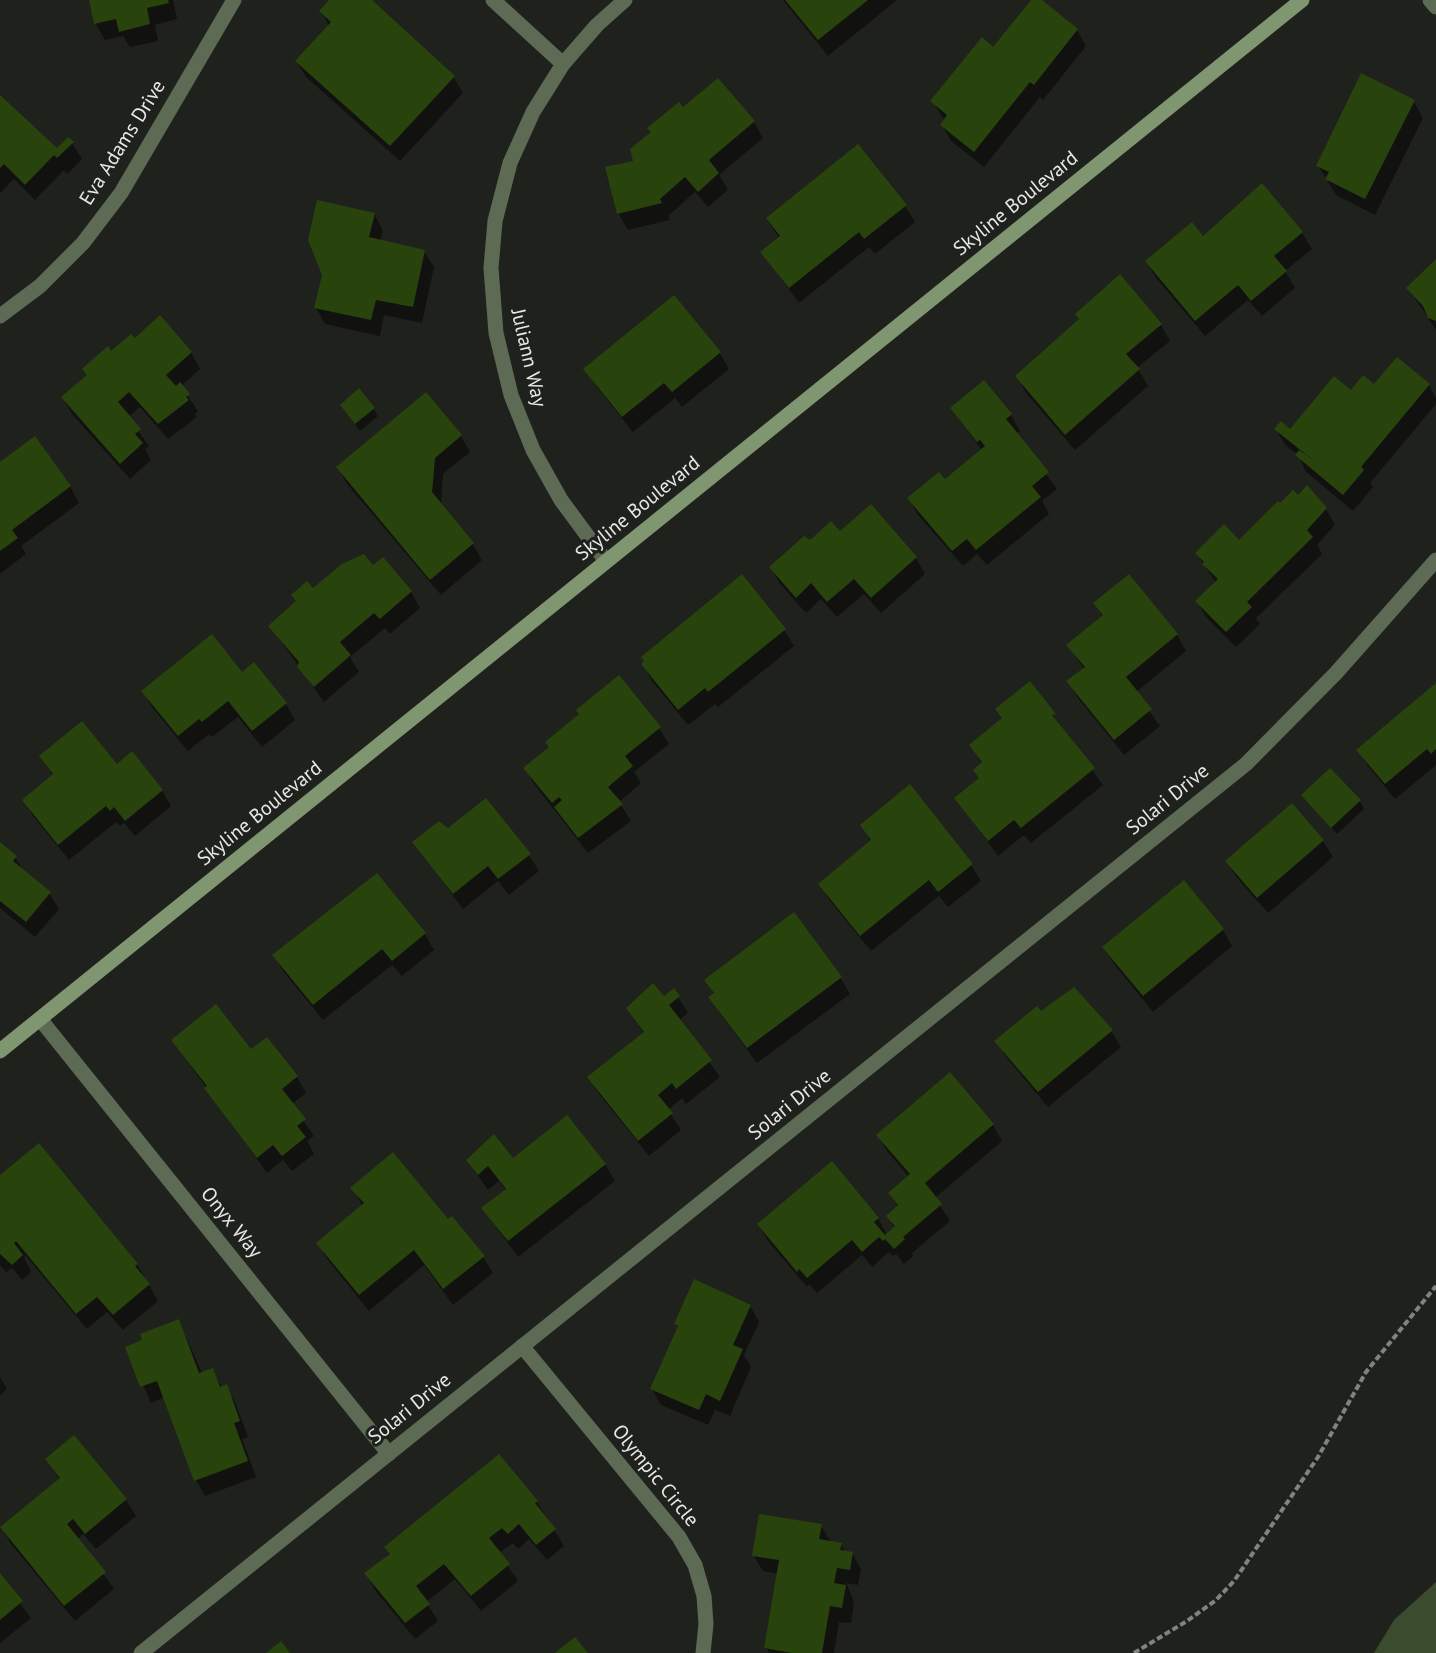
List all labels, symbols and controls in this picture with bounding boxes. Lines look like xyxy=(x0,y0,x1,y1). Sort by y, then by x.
street label: Eva Adams Drive xyxy=(75,76,171,210)
street label: Skyline Boulevard xyxy=(949,147,1083,261)
street label: Juliann Way xyxy=(505,307,551,409)
street label: Skyline Boulevard xyxy=(571,452,705,566)
street label: Skyline Boulevard xyxy=(193,757,327,871)
street label: Solari Drive xyxy=(1122,759,1214,841)
street label: Solari Drive xyxy=(744,1064,836,1146)
street label: Onyx Way xyxy=(195,1183,267,1263)
street label: Solari Drive xyxy=(364,1368,456,1450)
street label: Olympic Circle xyxy=(607,1420,703,1532)

